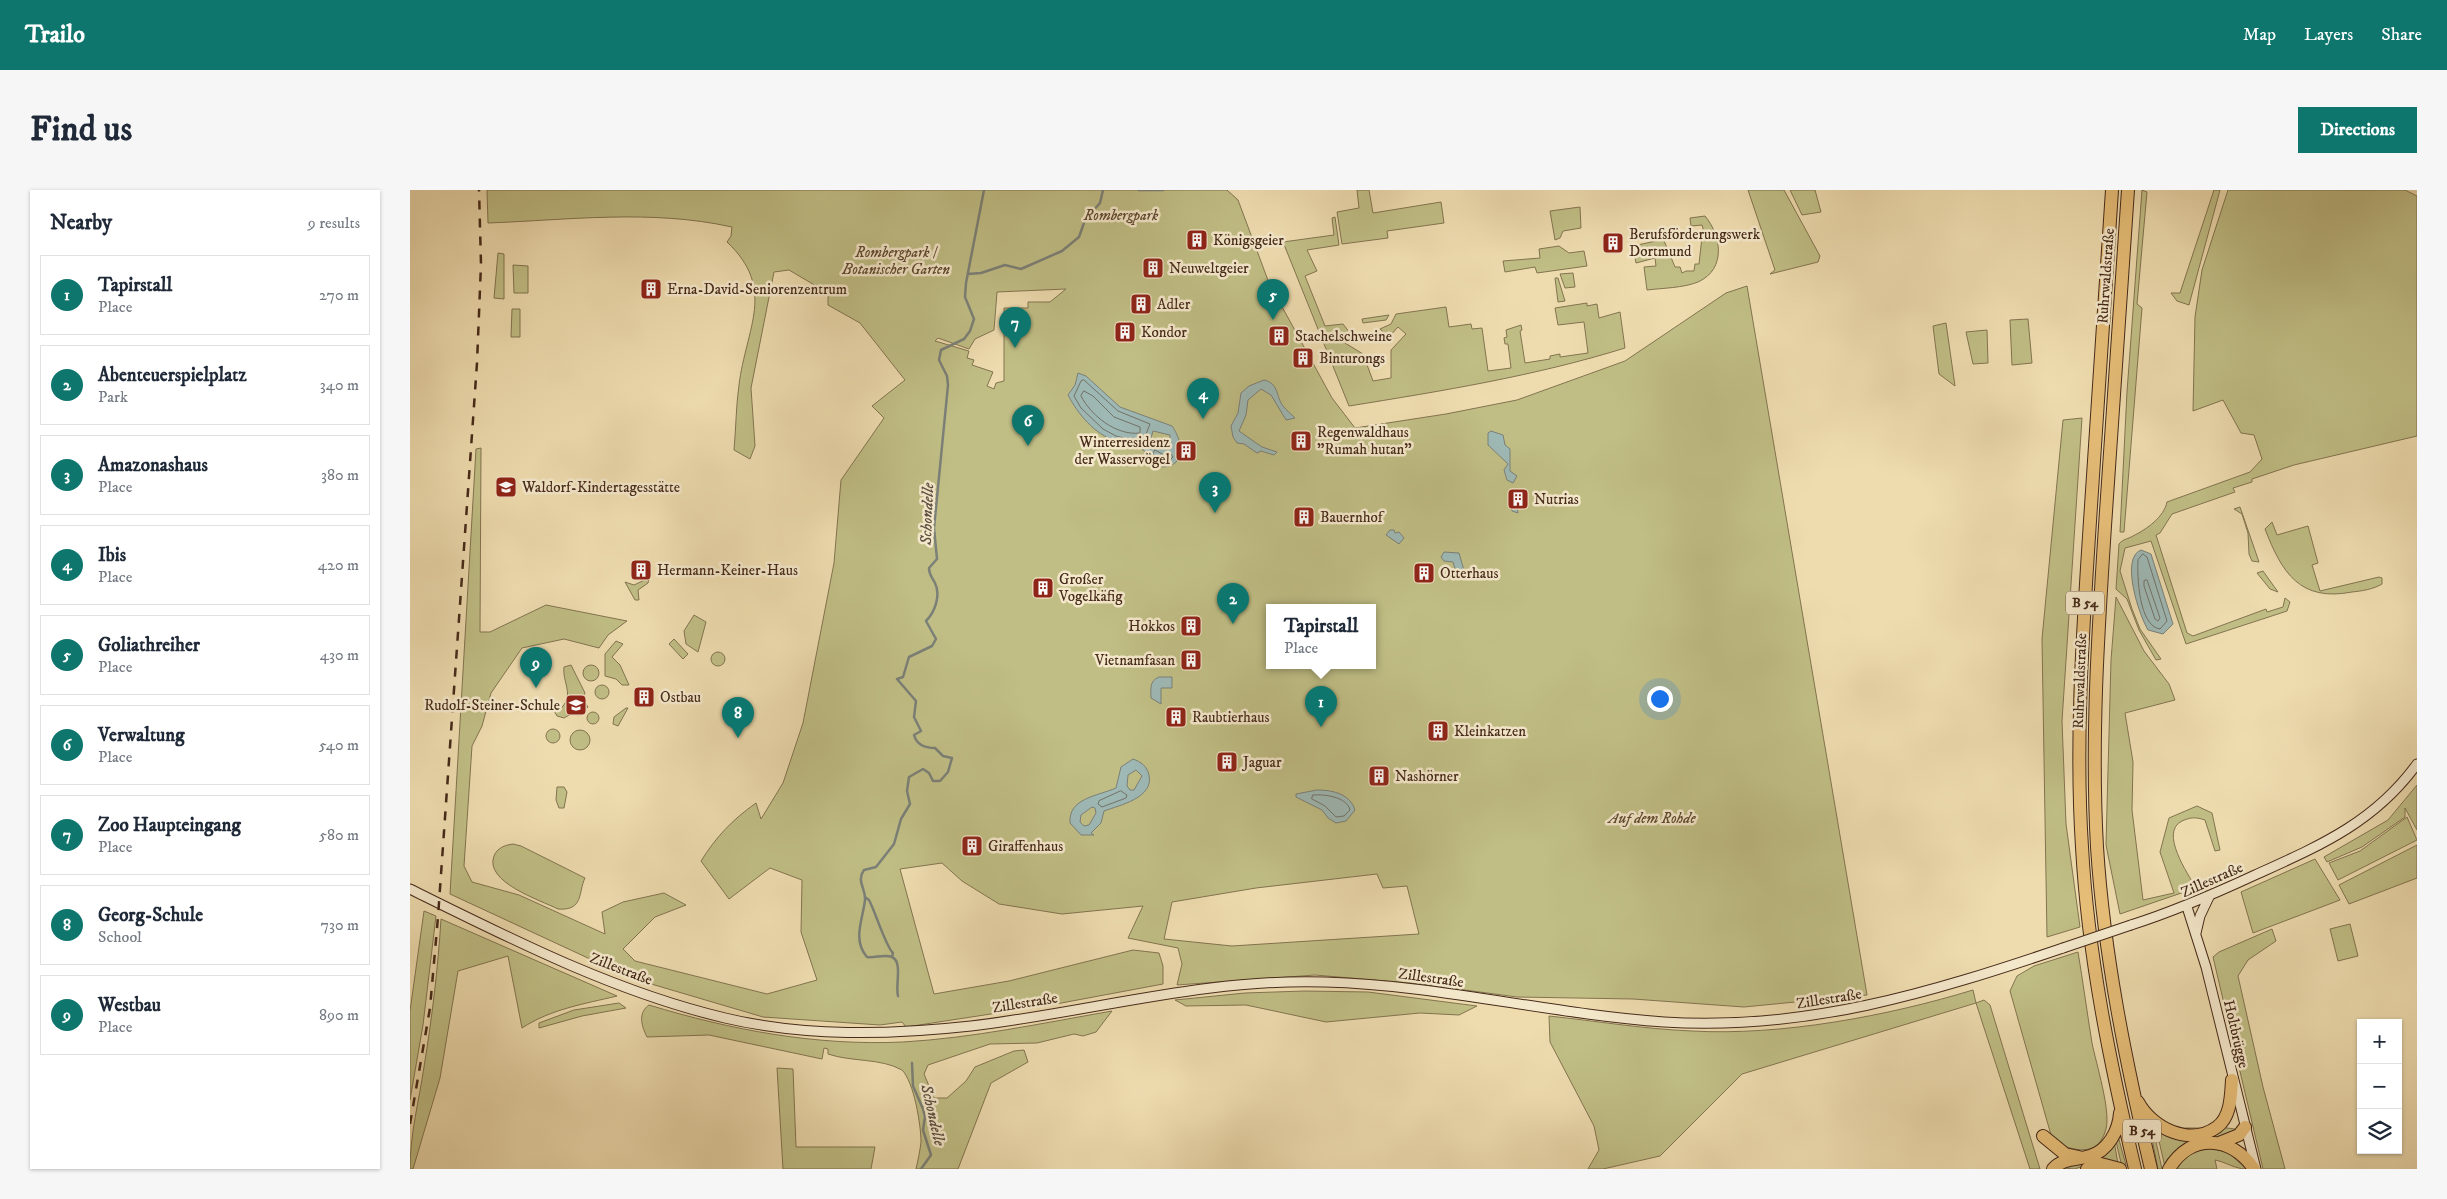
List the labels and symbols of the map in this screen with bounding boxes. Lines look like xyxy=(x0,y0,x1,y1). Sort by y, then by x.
park label: Rombergpark xyxy=(1083,206,1159,225)
place label: Berufsförderungswerk Dortmund xyxy=(1629,225,1761,261)
building icon: Königsgeier xyxy=(1185,228,1209,252)
street label: Ruhrwaldstraße xyxy=(2093,228,2119,324)
place label: Königsgeier xyxy=(1213,231,1284,250)
building icon: Berufsförderungswerk Dortmund xyxy=(1601,231,1625,255)
park label: Rombergpark / Botanischer Garten xyxy=(841,243,950,279)
building icon: Neuweltgeier xyxy=(1141,256,1165,280)
place label: Neuweltgeier xyxy=(1169,259,1249,278)
building icon: Erna-David-Seniorenzentrum xyxy=(639,277,663,301)
pin: 5 xyxy=(1257,279,1289,320)
place label: Erna-David-Seniorenzentrum xyxy=(667,280,847,299)
building icon: Adler xyxy=(1129,292,1153,316)
place label: Adler xyxy=(1157,295,1191,314)
pin: 7 xyxy=(999,307,1031,348)
building icon: Kondor xyxy=(1113,320,1137,344)
place label: Kondor xyxy=(1141,323,1187,342)
building icon: Stachelschweine xyxy=(1267,324,1291,348)
place label: Stachelschweine xyxy=(1295,327,1392,346)
building icon: Binturongs xyxy=(1291,346,1315,370)
place label: Binturongs xyxy=(1319,349,1385,368)
pin: 4 xyxy=(1187,378,1219,419)
pin: 6 xyxy=(1012,405,1044,446)
place label: Regenwaldhaus "Rumah hutan" xyxy=(1317,423,1412,459)
building icon: Regenwaldhaus "Rumah hutan" xyxy=(1289,429,1313,453)
place label: Winterresidenz der Wasservögel xyxy=(1074,433,1170,469)
building icon: Winterresidenz der Wasservögel xyxy=(1174,439,1198,463)
pin: 3 xyxy=(1199,472,1231,513)
school or university icon: Waldorf-Kindertagesstätte xyxy=(494,475,518,499)
place label: Waldorf-Kindertagesstätte xyxy=(521,478,680,497)
water label: Schondelle xyxy=(916,482,938,547)
building icon: Nutrias xyxy=(1506,487,1530,511)
place label: Nutrias xyxy=(1534,490,1579,509)
building icon: Bauernhof xyxy=(1292,505,1316,529)
place label: Bauernhof xyxy=(1320,508,1385,527)
building icon: Hermann-Keiner-Haus xyxy=(629,558,653,582)
place label: Hermann-Keiner-Haus xyxy=(657,561,798,580)
building icon: Otterhaus xyxy=(1412,561,1436,585)
place label: Otterhaus xyxy=(1440,564,1498,583)
place label: Großer Vogelkäfig xyxy=(1058,570,1123,606)
building icon: Großer Vogelkäfig xyxy=(1031,576,1055,600)
pin: 2 xyxy=(1217,583,1249,624)
road number: B 54 xyxy=(2066,592,2104,614)
building icon: Hokkos xyxy=(1179,614,1203,638)
place label: Hokkos xyxy=(1128,617,1175,636)
street label: Ruhrwaldstraße xyxy=(2069,633,2091,729)
pin: 9 xyxy=(520,647,552,688)
building icon: Vietnamfasan xyxy=(1179,648,1203,672)
place label: Vietnamfasan xyxy=(1094,651,1175,670)
building icon: Ostbau xyxy=(632,685,656,709)
pin: 1 xyxy=(1305,686,1337,727)
your location xyxy=(1647,686,1673,712)
place label: Ostbau xyxy=(660,688,701,707)
school or university icon: Rudolf-Steiner-Schule xyxy=(564,693,588,717)
place label: Rudolf-Steiner-Schule xyxy=(424,696,560,715)
pin: 8 xyxy=(722,697,754,738)
building icon: Raubtierhaus xyxy=(1164,705,1188,729)
place label: Raubtierhaus xyxy=(1192,708,1270,727)
building icon: Kleinkatzen xyxy=(1426,719,1450,743)
place label: Kleinkatzen xyxy=(1454,722,1526,741)
building icon: Jaguar xyxy=(1215,750,1239,774)
place label: Jaguar xyxy=(1241,753,1282,772)
building icon: Nashörner xyxy=(1367,764,1391,788)
place label: Nashörner xyxy=(1395,767,1459,786)
park label: Auf dem Rohde xyxy=(1606,809,1696,828)
building icon: Giraffenhaus xyxy=(960,834,984,858)
place label: Giraffenhaus xyxy=(988,837,1063,856)
street label: Zillestraße xyxy=(2178,858,2246,902)
street label: Zillestraße xyxy=(587,948,655,990)
street label: Zillestraße xyxy=(1397,964,1465,992)
street label: Zillestraße xyxy=(1795,984,1863,1014)
street label: Zillestraße xyxy=(991,988,1059,1018)
street label: Holtbrügge xyxy=(2219,998,2253,1070)
water label: Schondelle xyxy=(916,1081,950,1148)
road number: B 54 xyxy=(2123,1119,2161,1142)

